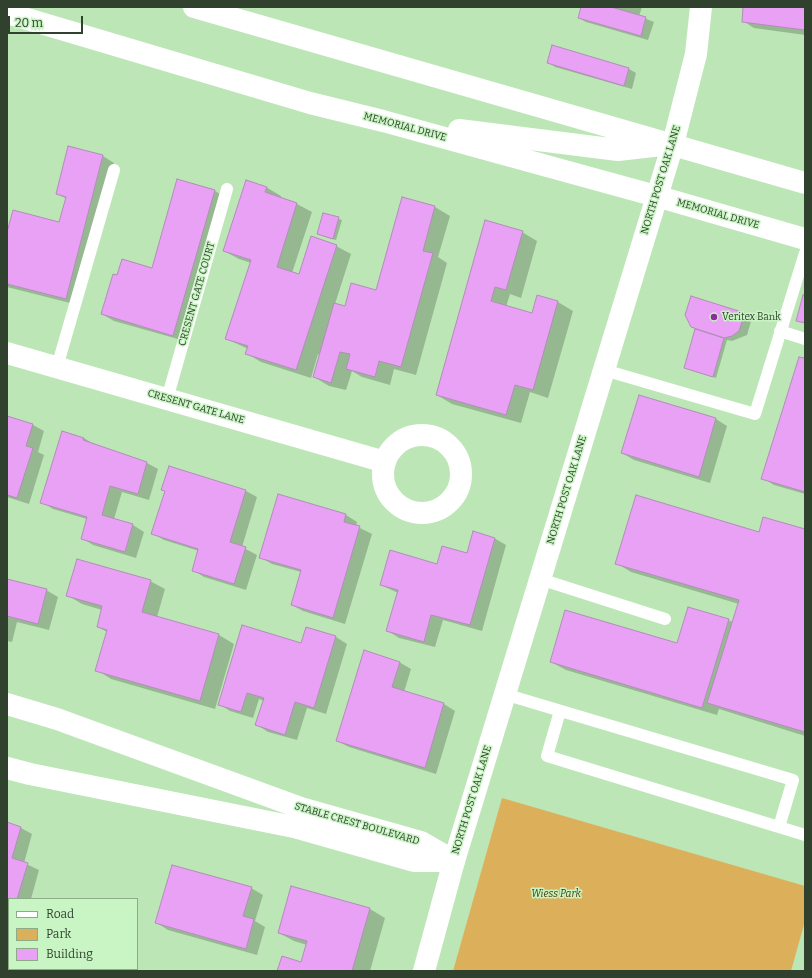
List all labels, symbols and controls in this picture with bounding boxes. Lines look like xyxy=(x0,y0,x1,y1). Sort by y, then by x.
scale bar xyxy=(10,8,85,34)
text: 20 m xyxy=(15,16,43,30)
street label: MEMORIAL DRIVE xyxy=(362,110,448,144)
street label: NORTH POST OAK LANE xyxy=(639,124,683,236)
street label: MEMORIAL DRIVE xyxy=(675,196,761,232)
street label: CRESENT GATE COURT xyxy=(176,241,218,347)
place label: Veritex Bank xyxy=(722,311,781,323)
marker: Veritex Bank xyxy=(709,312,719,322)
street label: CRESENT GATE LANE xyxy=(146,387,246,427)
street label: NORTH POST OAK LANE xyxy=(545,434,589,546)
street label: NORTH POST OAK LANE xyxy=(450,744,494,856)
street label: STABLE CREST BOULEVARD xyxy=(293,800,421,848)
park label: Wiess Park xyxy=(531,888,581,900)
legend xyxy=(8,898,138,970)
text: Road xyxy=(46,907,74,921)
text: Park xyxy=(46,927,71,941)
text: Building xyxy=(46,947,93,961)

